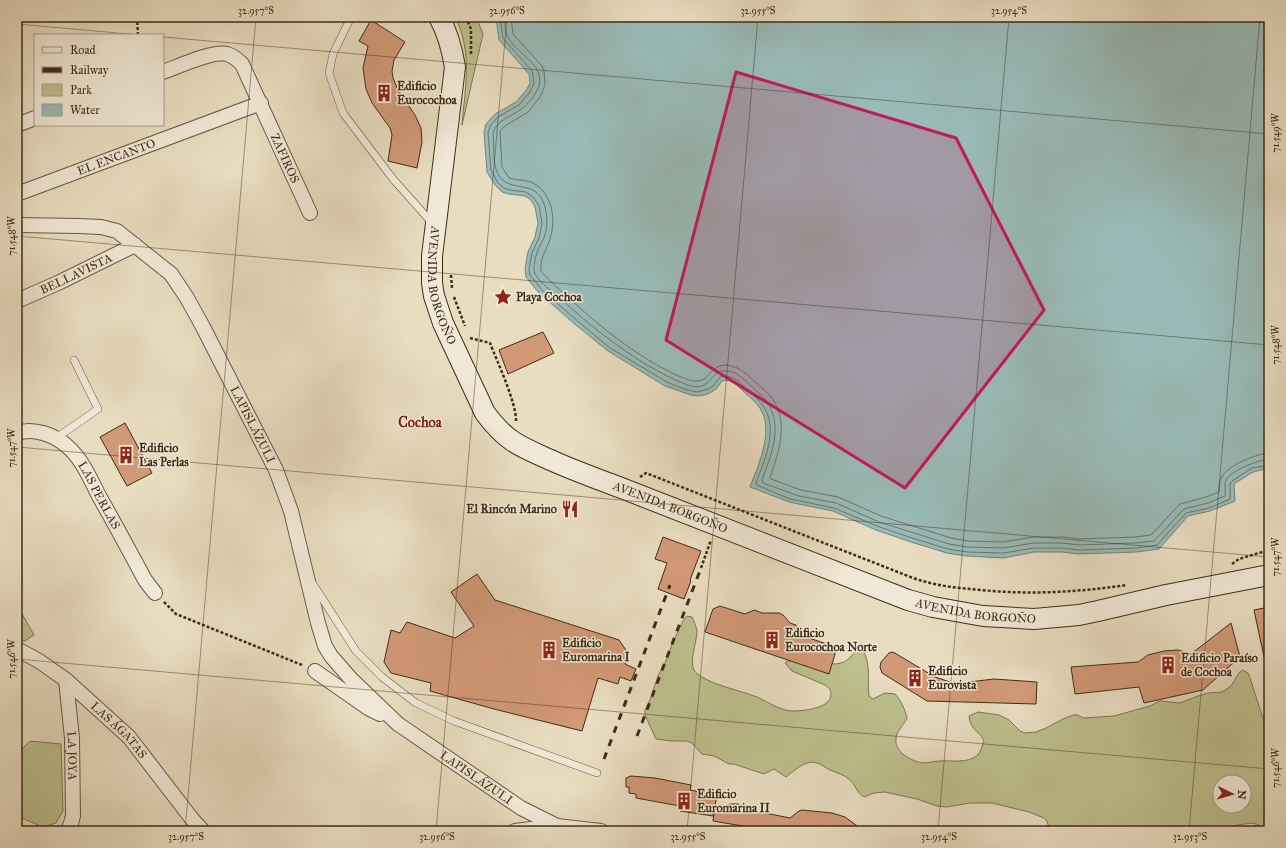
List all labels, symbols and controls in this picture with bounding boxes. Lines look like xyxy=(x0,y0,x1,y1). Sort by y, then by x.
text: 32.957°S xyxy=(238,5,274,17)
text: 32.956°S xyxy=(489,5,525,17)
text: 32.955°S xyxy=(740,5,776,17)
text: 32.954°S xyxy=(991,5,1027,17)
legend xyxy=(34,34,164,126)
text: Road xyxy=(70,43,96,57)
text: Railway xyxy=(70,63,109,77)
place label: Edificio Eurocochoa xyxy=(397,79,458,107)
text: Park xyxy=(70,83,92,97)
building icon: Edificio Eurocochoa xyxy=(374,83,394,103)
text: Water xyxy=(70,103,100,117)
text: 71.549°W xyxy=(1270,113,1282,153)
street label: ZAFIROS xyxy=(268,131,302,185)
street label: EL ENCANTO xyxy=(75,136,157,178)
text: 71.548°W xyxy=(6,216,18,256)
street label: AVENIDA BORGOÑO xyxy=(425,224,459,347)
street label: BELLAVISTA xyxy=(38,250,114,297)
place icon: Playa Cochoa xyxy=(493,287,513,307)
place label: Playa Cochoa xyxy=(516,290,582,305)
text: 71.548°W xyxy=(1270,325,1282,365)
street label: LAPISLÁZULI xyxy=(227,384,278,465)
district label: Cochoa xyxy=(398,414,443,431)
text: 71.547°W xyxy=(6,428,18,468)
place label: Edificio Las Perlas xyxy=(139,441,189,469)
building icon: Edificio Las Perlas xyxy=(116,445,136,465)
street label: LAS PERLAS xyxy=(75,459,123,532)
street label: AVENIDA BORGOÑO xyxy=(610,478,730,536)
restaurant icon: El Rincón Marino xyxy=(560,499,580,519)
place label: El Rincón Marino xyxy=(466,502,557,516)
text: 71.547°W xyxy=(1270,537,1282,577)
street label: AVENIDA BORGOÑO xyxy=(913,595,1036,626)
place label: Edificio Eurocochoa Norte xyxy=(785,626,877,654)
building icon: Edificio Eurocochoa Norte xyxy=(762,630,782,650)
place label: Edificio Euromarina I xyxy=(562,636,631,664)
text: 71.546°W xyxy=(6,639,18,679)
building icon: Edificio Euromarina I xyxy=(539,640,559,660)
place label: Edificio Paraíso de Cochoa xyxy=(1181,651,1258,679)
building icon: Edificio Paraíso de Cochoa xyxy=(1158,655,1178,675)
place label: Edificio Eurovista xyxy=(928,664,977,692)
building icon: Edificio Eurovista xyxy=(905,668,925,688)
street label: LAS ÁGATAS xyxy=(88,699,150,761)
street label: LA JOYA xyxy=(64,731,80,780)
street label: LAPISLÁZULI xyxy=(437,748,515,807)
text: 71.546°W xyxy=(1270,748,1282,788)
north arrow xyxy=(1212,774,1252,814)
place label: Edificio Euromarina II xyxy=(697,787,771,815)
text: N xyxy=(1235,790,1248,801)
building icon: Edificio Euromarina II xyxy=(674,791,694,811)
text: 32.957°S xyxy=(168,831,204,843)
text: 32.956°S xyxy=(419,831,455,843)
text: 32.955°S xyxy=(670,831,706,843)
text: 32.954°S xyxy=(921,831,957,843)
text: 32.953°S xyxy=(1173,831,1208,843)

